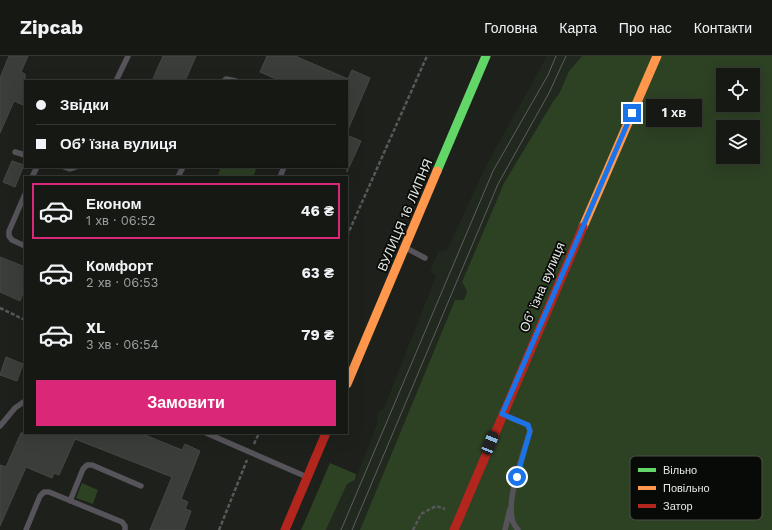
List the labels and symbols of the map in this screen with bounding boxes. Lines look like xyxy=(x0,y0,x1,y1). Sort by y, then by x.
callout: 1 хв xyxy=(646,99,702,127)
route end xyxy=(623,104,641,122)
street label: ВУЛИЦЯ 16 ЛИПНЯ xyxy=(375,157,435,273)
street label: Обʼїзна вулиця xyxy=(516,240,568,334)
car xyxy=(480,430,500,456)
legend xyxy=(630,456,762,520)
text: Вільно xyxy=(663,464,697,477)
route start xyxy=(508,468,526,486)
text: Повільно xyxy=(663,482,710,495)
text: Затор xyxy=(663,500,693,513)

